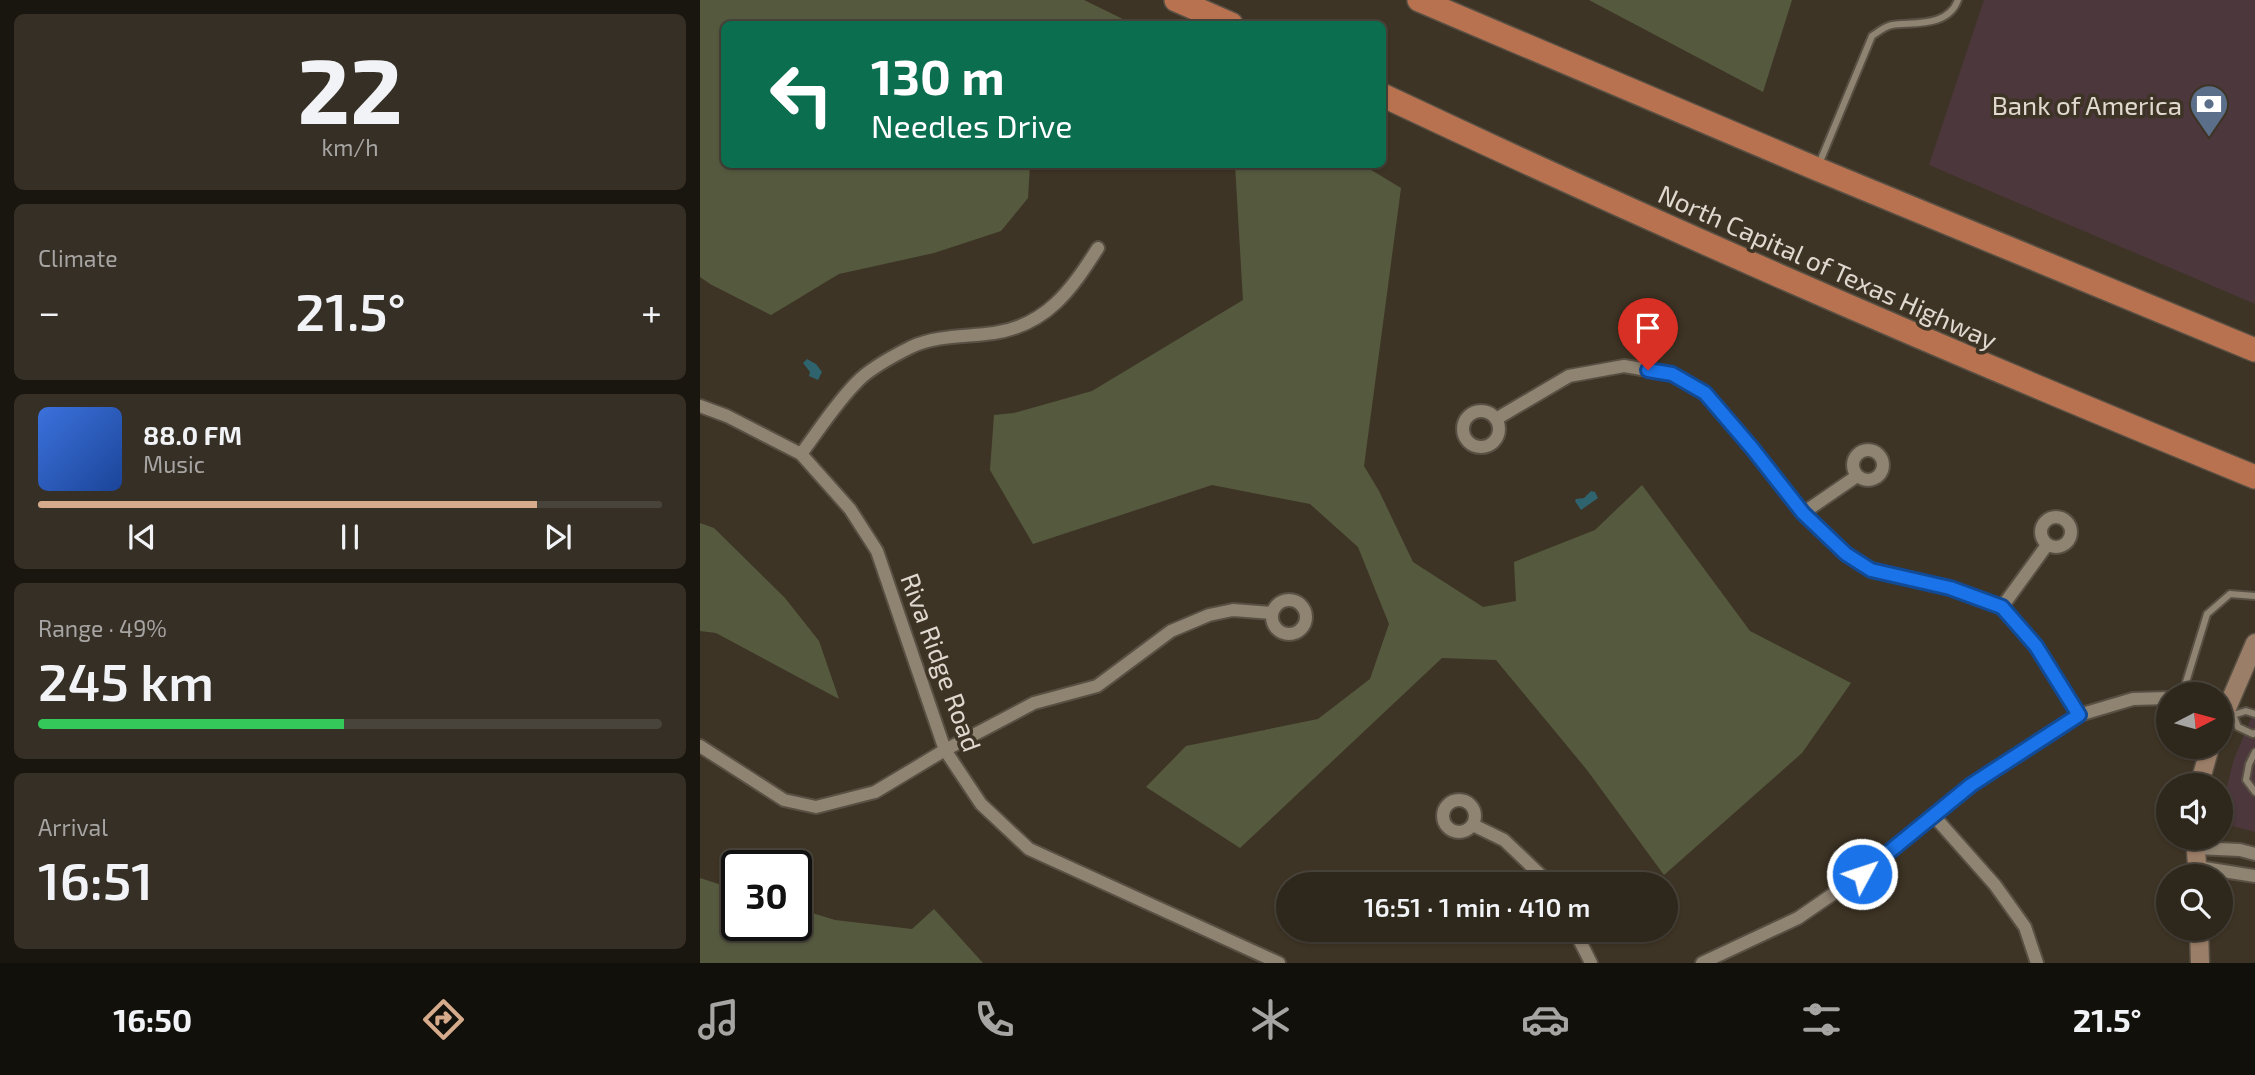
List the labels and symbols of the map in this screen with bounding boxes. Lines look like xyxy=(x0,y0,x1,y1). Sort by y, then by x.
bank icon: Bank of America xyxy=(2188,83,2230,138)
place label: Bank of America xyxy=(1992,89,2182,120)
street label: North Capital of Texas Highway xyxy=(1654,177,2002,355)
pin xyxy=(1618,298,1678,370)
street label: Riva Ridge Road xyxy=(895,569,989,755)
north arrow xyxy=(2156,682,2233,760)
position arrow xyxy=(1825,837,1899,911)
speed limit sign: 30 xyxy=(721,850,812,941)

